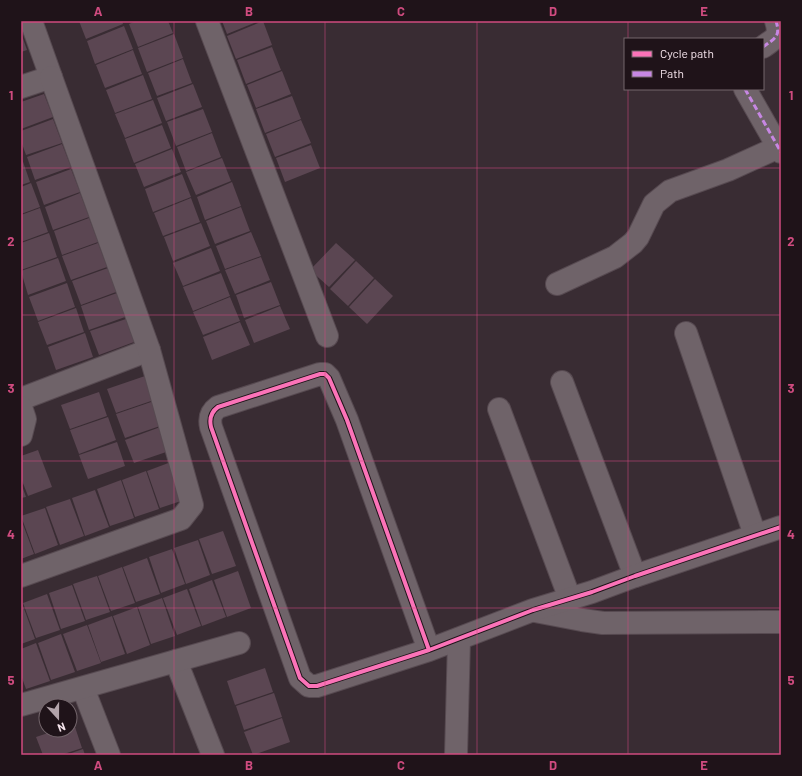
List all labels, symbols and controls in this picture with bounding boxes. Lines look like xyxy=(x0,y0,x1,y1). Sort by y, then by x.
text: A xyxy=(94,3,103,19)
text: B xyxy=(245,3,253,19)
text: C xyxy=(397,3,405,19)
text: D xyxy=(549,3,557,19)
text: E xyxy=(700,3,708,19)
legend xyxy=(624,38,764,90)
text: Cycle path xyxy=(660,46,714,60)
text: Path xyxy=(660,66,684,80)
text: 1 xyxy=(9,87,13,103)
text: 1 xyxy=(789,87,793,103)
text: 2 xyxy=(7,233,15,249)
text: 2 xyxy=(787,233,795,249)
text: 3 xyxy=(7,380,15,396)
text: 3 xyxy=(787,380,795,396)
text: 4 xyxy=(7,526,15,542)
text: 4 xyxy=(787,526,795,542)
text: 5 xyxy=(7,672,15,688)
text: 5 xyxy=(787,672,795,688)
north arrow xyxy=(38,698,78,738)
text: N xyxy=(56,720,68,735)
text: A xyxy=(94,757,103,773)
text: B xyxy=(245,757,253,773)
text: C xyxy=(397,757,405,773)
text: D xyxy=(549,757,557,773)
text: E xyxy=(700,757,708,773)

